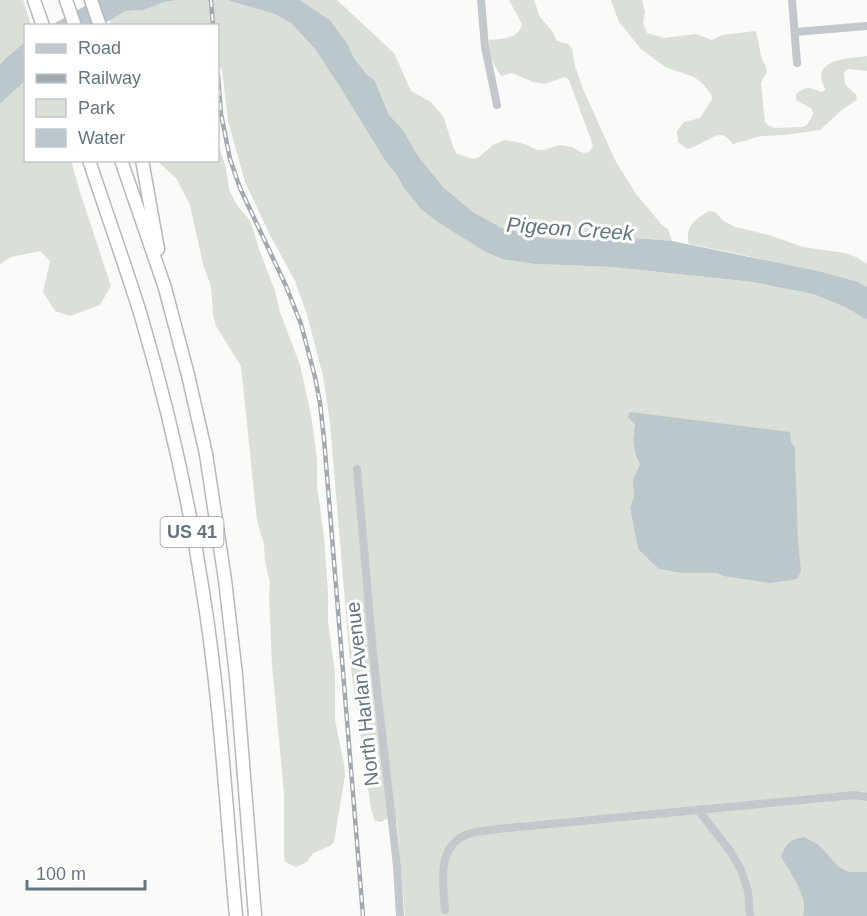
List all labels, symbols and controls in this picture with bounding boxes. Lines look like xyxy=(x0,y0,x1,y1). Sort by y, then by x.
legend xyxy=(24,24,219,162)
text: Road xyxy=(78,38,121,58)
text: Railway xyxy=(78,68,141,88)
text: Park xyxy=(78,98,116,118)
text: Water xyxy=(78,128,125,148)
water label: Pigeon Creek xyxy=(506,213,636,245)
road number: US 41 xyxy=(160,517,224,547)
street label: North Harlan Avenue xyxy=(341,601,383,787)
scale bar xyxy=(27,853,146,891)
text: 100 m xyxy=(36,864,86,884)

